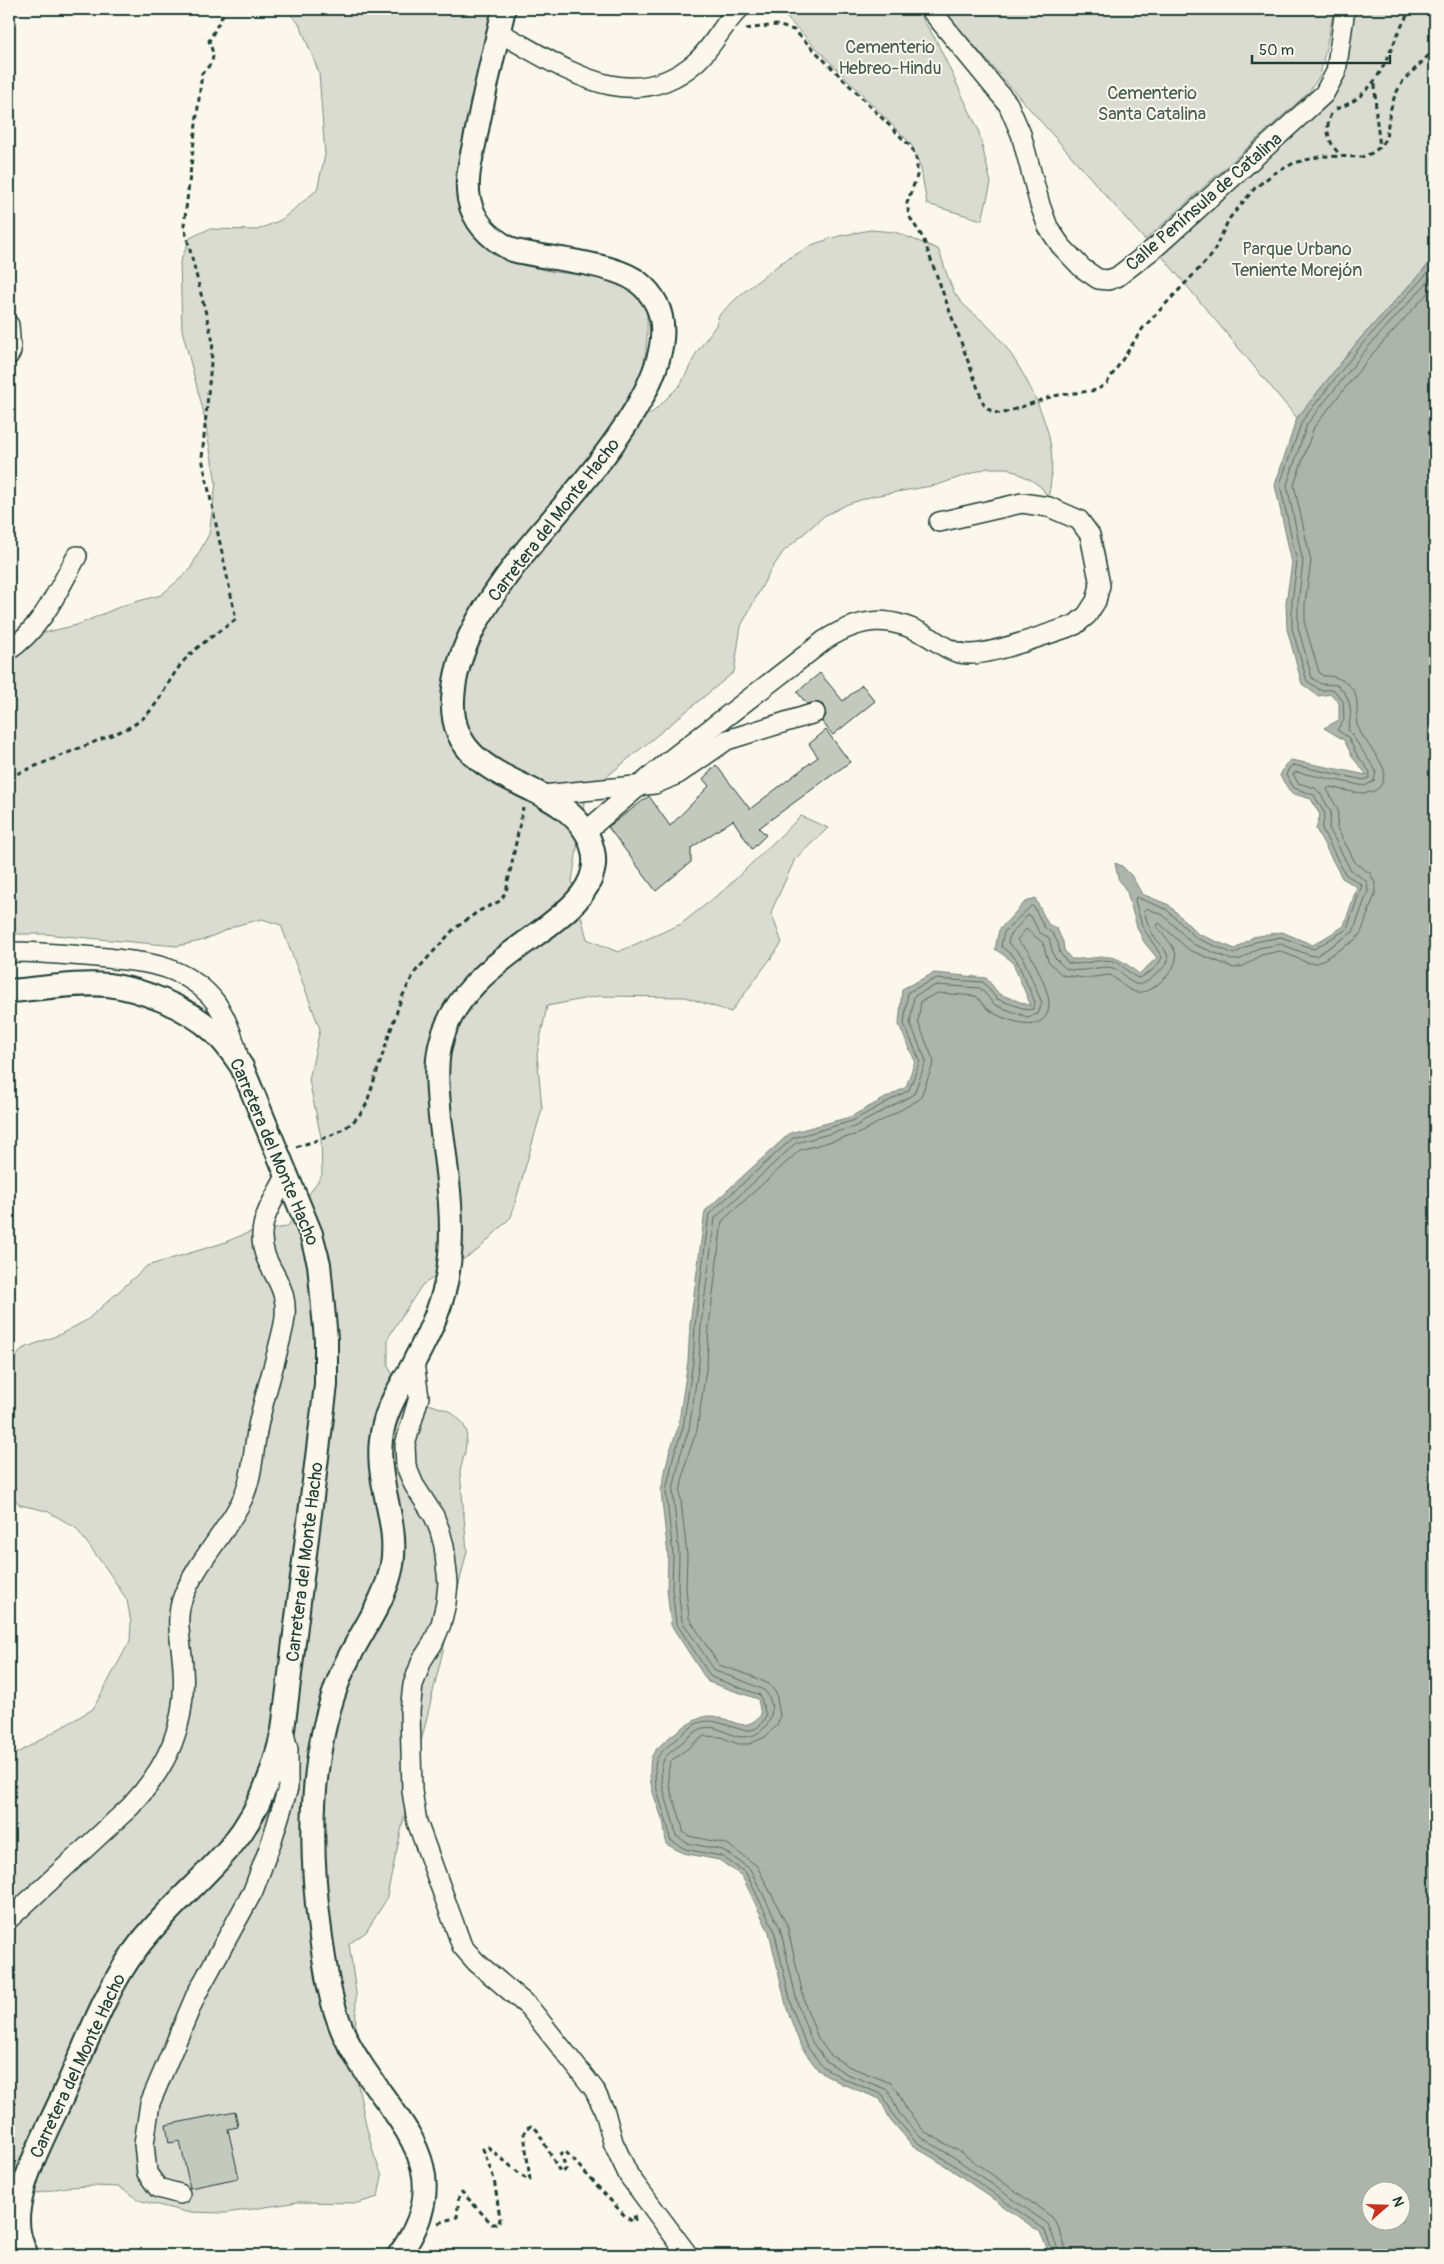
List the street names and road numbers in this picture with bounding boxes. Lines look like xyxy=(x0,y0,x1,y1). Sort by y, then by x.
street label: Calle Península de Catalina xyxy=(1121,128,1287,276)
street label: Carretera del Monte Hacho xyxy=(483,433,625,606)
street label: Carretera del Monte Hacho xyxy=(224,1055,324,1249)
street label: Carretera del Monte Hacho xyxy=(281,1460,329,1663)
street label: Carretera del Monte Hacho xyxy=(25,1970,131,2162)

